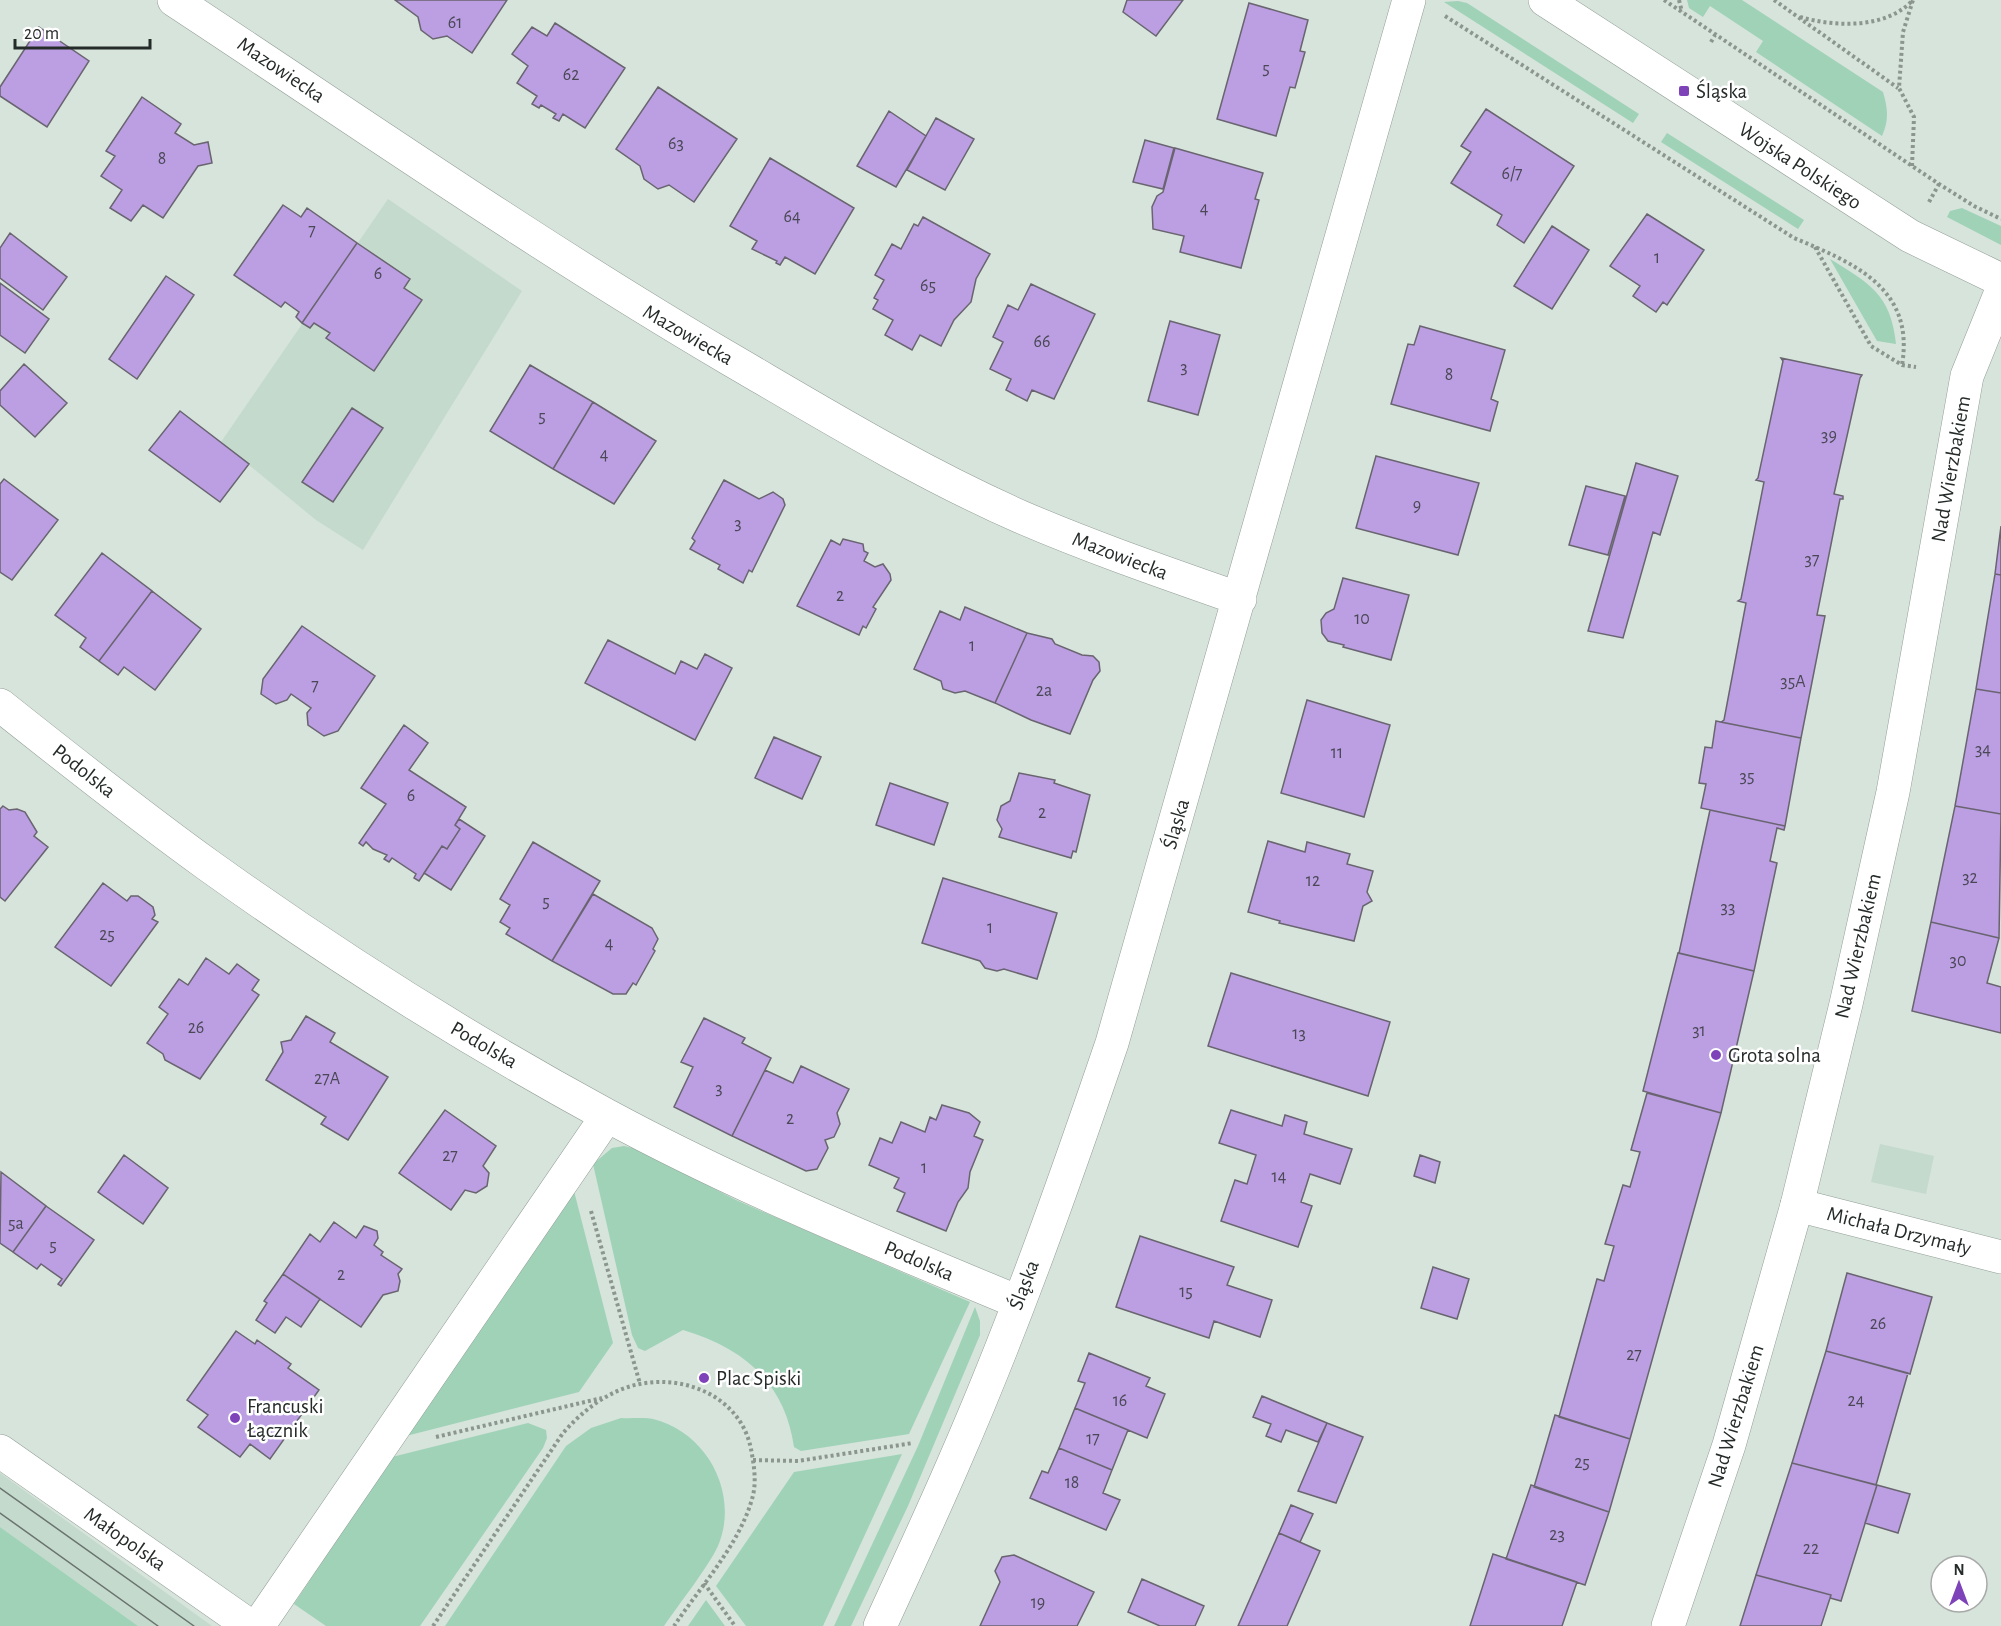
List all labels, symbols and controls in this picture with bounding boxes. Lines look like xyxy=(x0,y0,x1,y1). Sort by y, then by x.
scale bar xyxy=(15,12,150,50)
house number: 61 xyxy=(448,14,462,32)
text: 20 m xyxy=(24,25,59,43)
street label: Mazowiecka xyxy=(234,33,329,107)
house number: 5 xyxy=(1262,60,1270,78)
house number: 62 xyxy=(563,66,579,84)
place label: Śląska xyxy=(1696,78,1748,102)
marker: Śląska xyxy=(1677,84,1691,98)
street label: Wojska Polskiego xyxy=(1735,119,1865,213)
house number: 63 xyxy=(668,135,684,153)
house number: 8 xyxy=(158,150,166,168)
house number: 6/7 xyxy=(1501,165,1523,183)
house number: 4 xyxy=(1200,200,1209,218)
house number: 64 xyxy=(783,208,801,226)
house number: 7 xyxy=(308,222,316,240)
house number: 1 xyxy=(1654,249,1660,267)
house number: 6 xyxy=(374,265,382,283)
house number: 65 xyxy=(920,277,936,295)
street label: Mazowiecka xyxy=(639,301,737,369)
house number: 66 xyxy=(1034,333,1050,351)
house number: 3 xyxy=(1180,359,1188,377)
house number: 8 xyxy=(1445,366,1453,384)
street label: Nad Wierzbakiem xyxy=(1928,394,1974,544)
house number: 5 xyxy=(538,408,546,426)
house number: 39 xyxy=(1821,427,1837,445)
house number: 4 xyxy=(600,446,609,464)
house number: 9 xyxy=(1413,497,1421,515)
house number: 3 xyxy=(734,515,742,533)
street label: Mazowiecka xyxy=(1069,528,1171,584)
house number: 37 xyxy=(1805,551,1819,569)
house number: 2 xyxy=(836,587,844,605)
house number: 10 xyxy=(1354,610,1370,628)
house number: 1 xyxy=(969,637,975,655)
house number: 35A xyxy=(1780,673,1806,691)
house number: 7 xyxy=(311,677,319,695)
house number: 2a xyxy=(1036,682,1052,700)
street label: Podolska xyxy=(49,740,120,802)
house number: 34 xyxy=(1975,741,1991,759)
house number: 11 xyxy=(1331,744,1343,762)
house number: 35 xyxy=(1740,768,1754,786)
house number: 6 xyxy=(407,787,415,805)
street label: Śląska xyxy=(1156,795,1193,852)
house number: 2 xyxy=(1038,804,1046,822)
house number: 32 xyxy=(1962,869,1978,887)
street label: Nad Wierzbakiem xyxy=(1831,871,1885,1021)
house number: 12 xyxy=(1306,872,1320,890)
house number: 5 xyxy=(542,893,550,911)
house number: 33 xyxy=(1721,899,1735,917)
house number: 1 xyxy=(987,919,993,937)
house number: 25 xyxy=(99,926,115,944)
house number: 4 xyxy=(605,935,614,953)
house number: 30 xyxy=(1950,952,1966,970)
street label: Podolska xyxy=(447,1018,521,1073)
house number: 26 xyxy=(188,1019,204,1037)
house number: 31 xyxy=(1692,1022,1706,1040)
house number: 13 xyxy=(1292,1025,1306,1043)
place label: Grota solna xyxy=(1728,1045,1821,1066)
marker: Grota solna xyxy=(1709,1048,1723,1062)
house number: 27A xyxy=(314,1070,341,1088)
house number: 3 xyxy=(715,1080,723,1098)
house number: 2 xyxy=(786,1110,794,1128)
house number: 27 xyxy=(442,1147,458,1165)
house number: 1 xyxy=(921,1159,927,1177)
house number: 14 xyxy=(1272,1168,1287,1186)
street label: Michała Drzymały xyxy=(1825,1203,1973,1259)
house number: 5a xyxy=(8,1215,24,1233)
house number: 5 xyxy=(49,1237,57,1255)
street label: Podolska xyxy=(881,1237,957,1285)
street label: Śląska xyxy=(1002,1256,1043,1313)
house number: 2 xyxy=(337,1266,345,1284)
house number: 15 xyxy=(1179,1283,1193,1301)
house number: 26 xyxy=(1870,1315,1886,1333)
street label: Nad Wierzbakiem xyxy=(1704,1342,1768,1490)
house number: 27 xyxy=(1626,1346,1642,1364)
place label: Plac Spiski xyxy=(716,1368,801,1389)
marker: Plac Spiski xyxy=(697,1371,711,1385)
house number: 16 xyxy=(1113,1392,1127,1410)
house number: 24 xyxy=(1848,1392,1865,1410)
place label: Francuski Łącznik xyxy=(247,1396,323,1441)
marker: Francuski Łącznik xyxy=(228,1411,242,1425)
house number: 17 xyxy=(1086,1430,1100,1448)
house number: 25 xyxy=(1574,1454,1590,1472)
house number: 18 xyxy=(1065,1474,1079,1492)
street label: Małopolska xyxy=(80,1503,170,1575)
house number: 23 xyxy=(1549,1526,1565,1544)
house number: 22 xyxy=(1803,1540,1819,1558)
north arrow xyxy=(1929,1554,1989,1614)
text: N xyxy=(1953,1562,1965,1578)
house number: 19 xyxy=(1031,1594,1045,1612)

